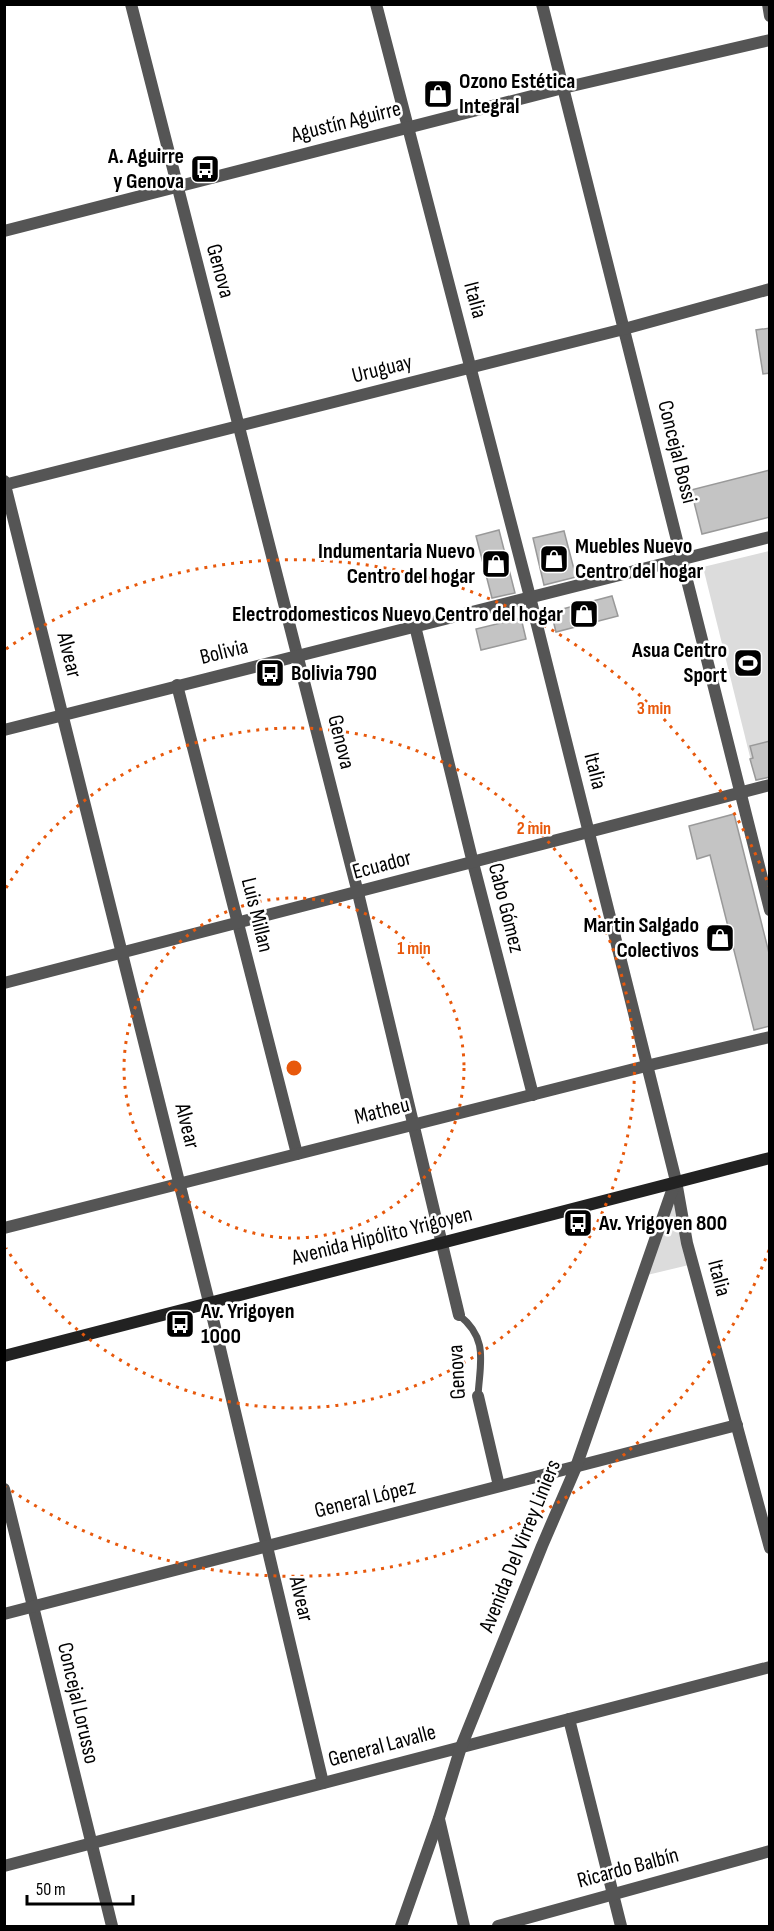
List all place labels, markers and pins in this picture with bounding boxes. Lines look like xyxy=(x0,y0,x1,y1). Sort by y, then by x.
place label: Ozono Estética Integral xyxy=(459,68,575,120)
shop icon: Ozono Estética Integral xyxy=(422,78,454,110)
place label: A. Aguirre y Genova xyxy=(107,143,184,195)
bus stop icon: A. Aguirre y Genova xyxy=(189,153,221,185)
place label: Muebles Nuevo Centro del hogar xyxy=(575,533,704,585)
place label: Indumentaria Nuevo Centro del hogar xyxy=(318,538,475,590)
shop icon: Muebles Nuevo Centro del hogar xyxy=(538,543,570,575)
shop icon: Indumentaria Nuevo Centro del hogar xyxy=(480,548,512,580)
shop icon: Electrodomesticos Nuevo Centro del hogar xyxy=(568,598,600,630)
place label: Electrodomesticos Nuevo Centro del hogar xyxy=(232,601,563,628)
place label: Asua Centro Sport xyxy=(631,637,727,689)
sports icon: Asua Centro Sport xyxy=(732,647,764,679)
bus stop icon: Bolivia 790 xyxy=(254,657,286,689)
place label: Bolivia 790 xyxy=(291,660,377,687)
place label: Martin Salgado Colectivos xyxy=(583,912,699,964)
shop icon: Martin Salgado Colectivos xyxy=(704,922,736,954)
centre of rings xyxy=(284,1058,304,1078)
bus stop icon: Av. Yrigoyen 800 xyxy=(562,1207,594,1239)
place label: Av. Yrigoyen 800 xyxy=(598,1210,727,1237)
place label: Av. Yrigoyen 1000 xyxy=(200,1298,295,1350)
bus stop icon: Av. Yrigoyen 1000 xyxy=(164,1308,196,1340)

